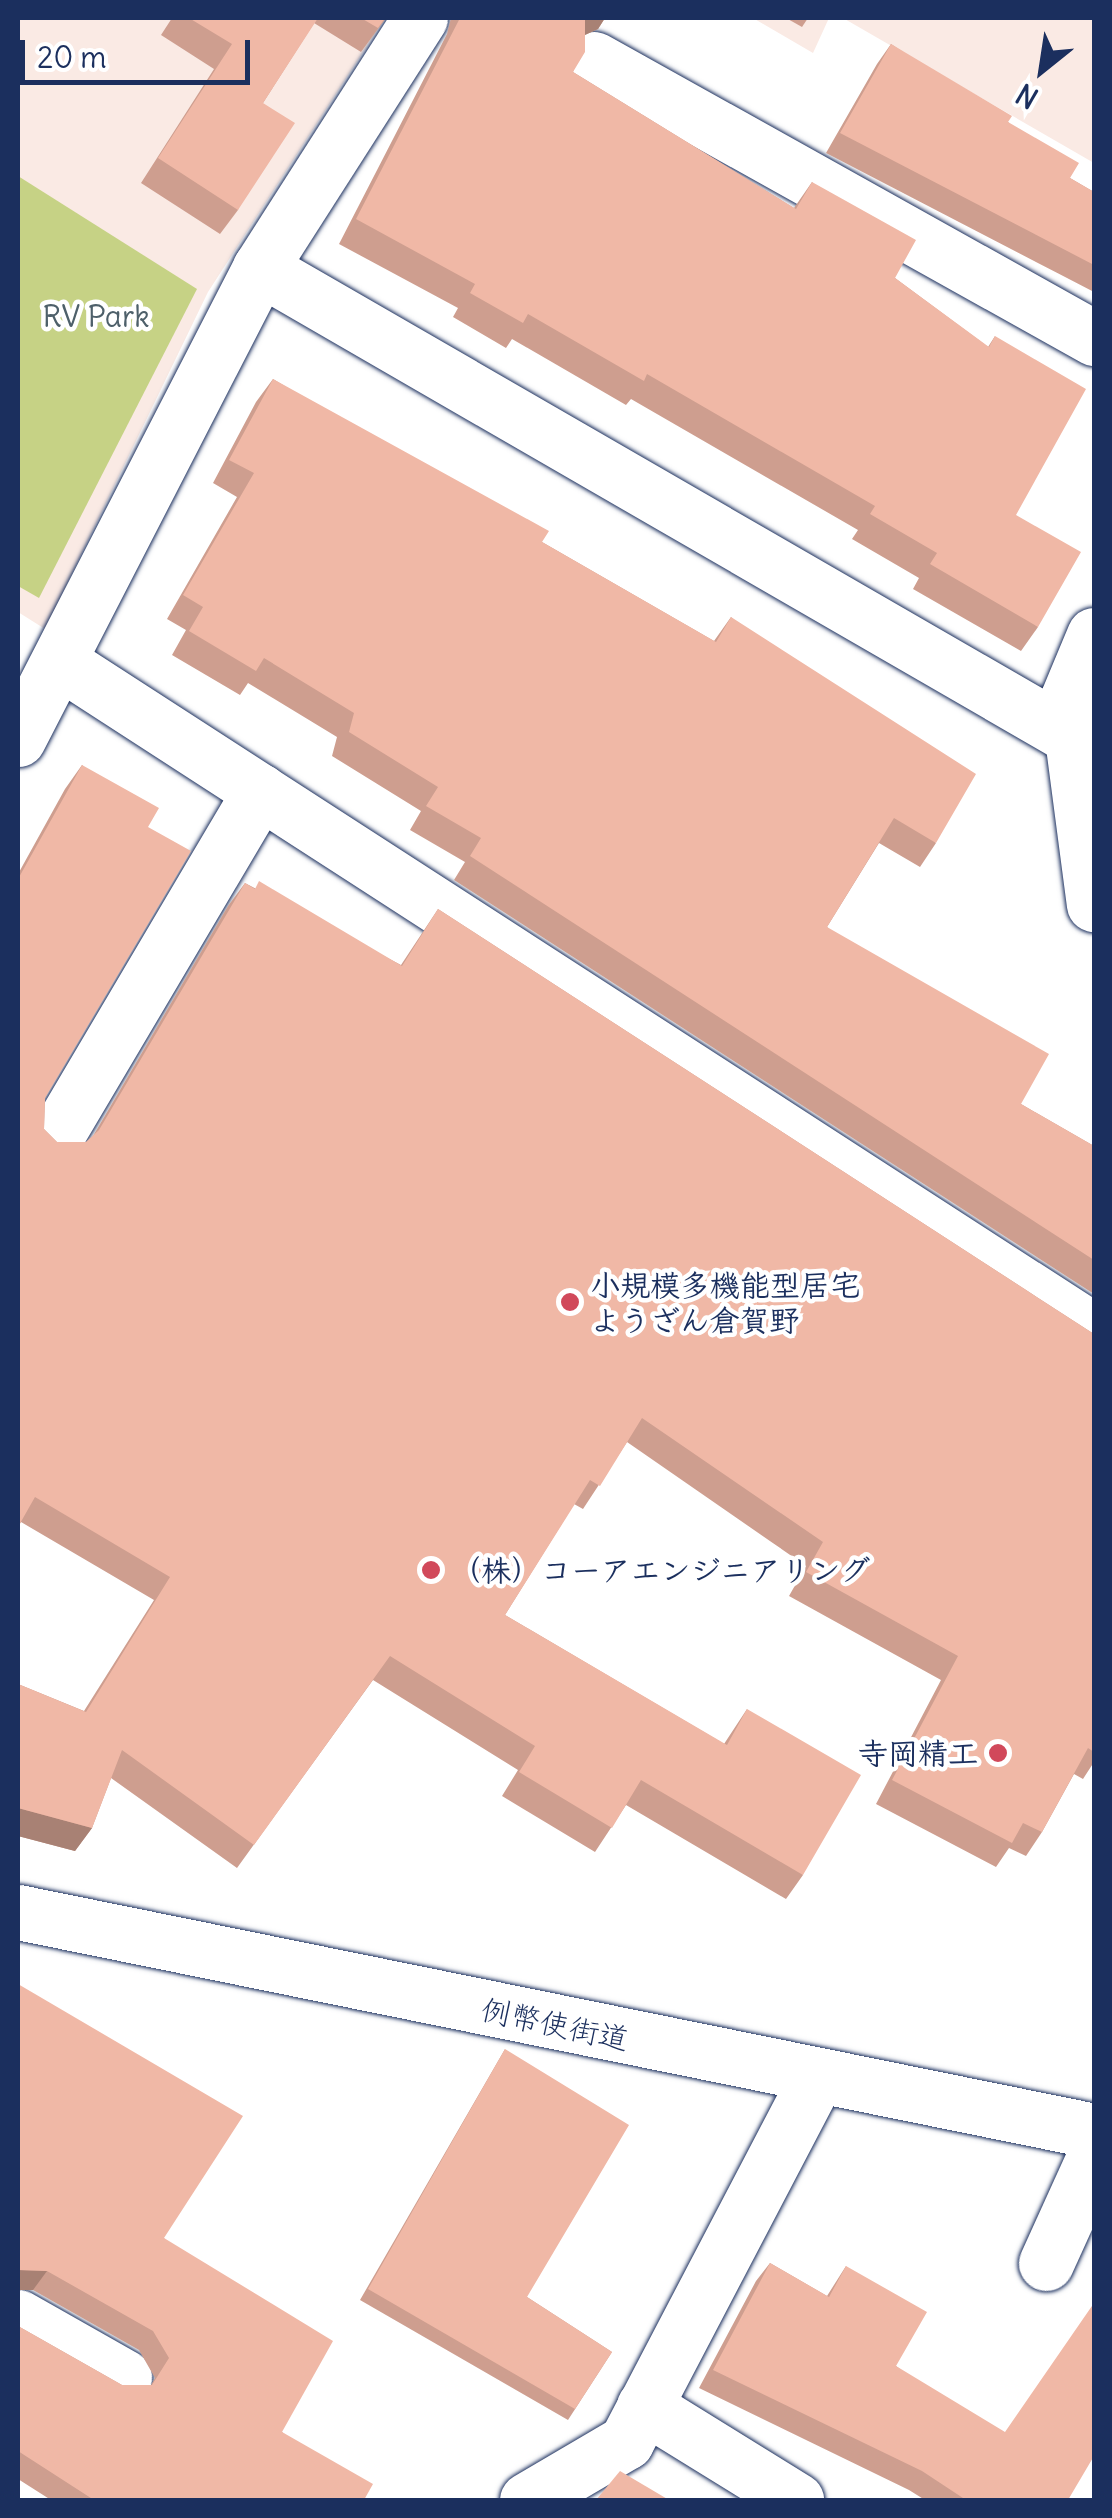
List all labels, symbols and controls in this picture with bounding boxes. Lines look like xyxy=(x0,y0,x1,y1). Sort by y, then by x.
scale bar xyxy=(25,20,255,82)
north arrow xyxy=(992,20,1092,120)
text: 20 m xyxy=(37,38,107,76)
text: N xyxy=(1010,76,1044,116)
park label: RV Park xyxy=(43,298,149,334)
place label: 小規模多機能型居宅 ようざん倉賀野 xyxy=(590,1267,860,1338)
marker: 小規模多機能型居宅 ようざん倉賀野 xyxy=(559,1291,581,1313)
place label: （株）コーアエンジニアリング xyxy=(451,1552,871,1588)
marker: （株）コーアエンジニアリング xyxy=(420,1559,442,1581)
place label: 寺岡精工 xyxy=(858,1735,978,1771)
marker: 寺岡精工 xyxy=(987,1742,1009,1764)
street label: 例幣使街道 xyxy=(478,1991,632,2057)

